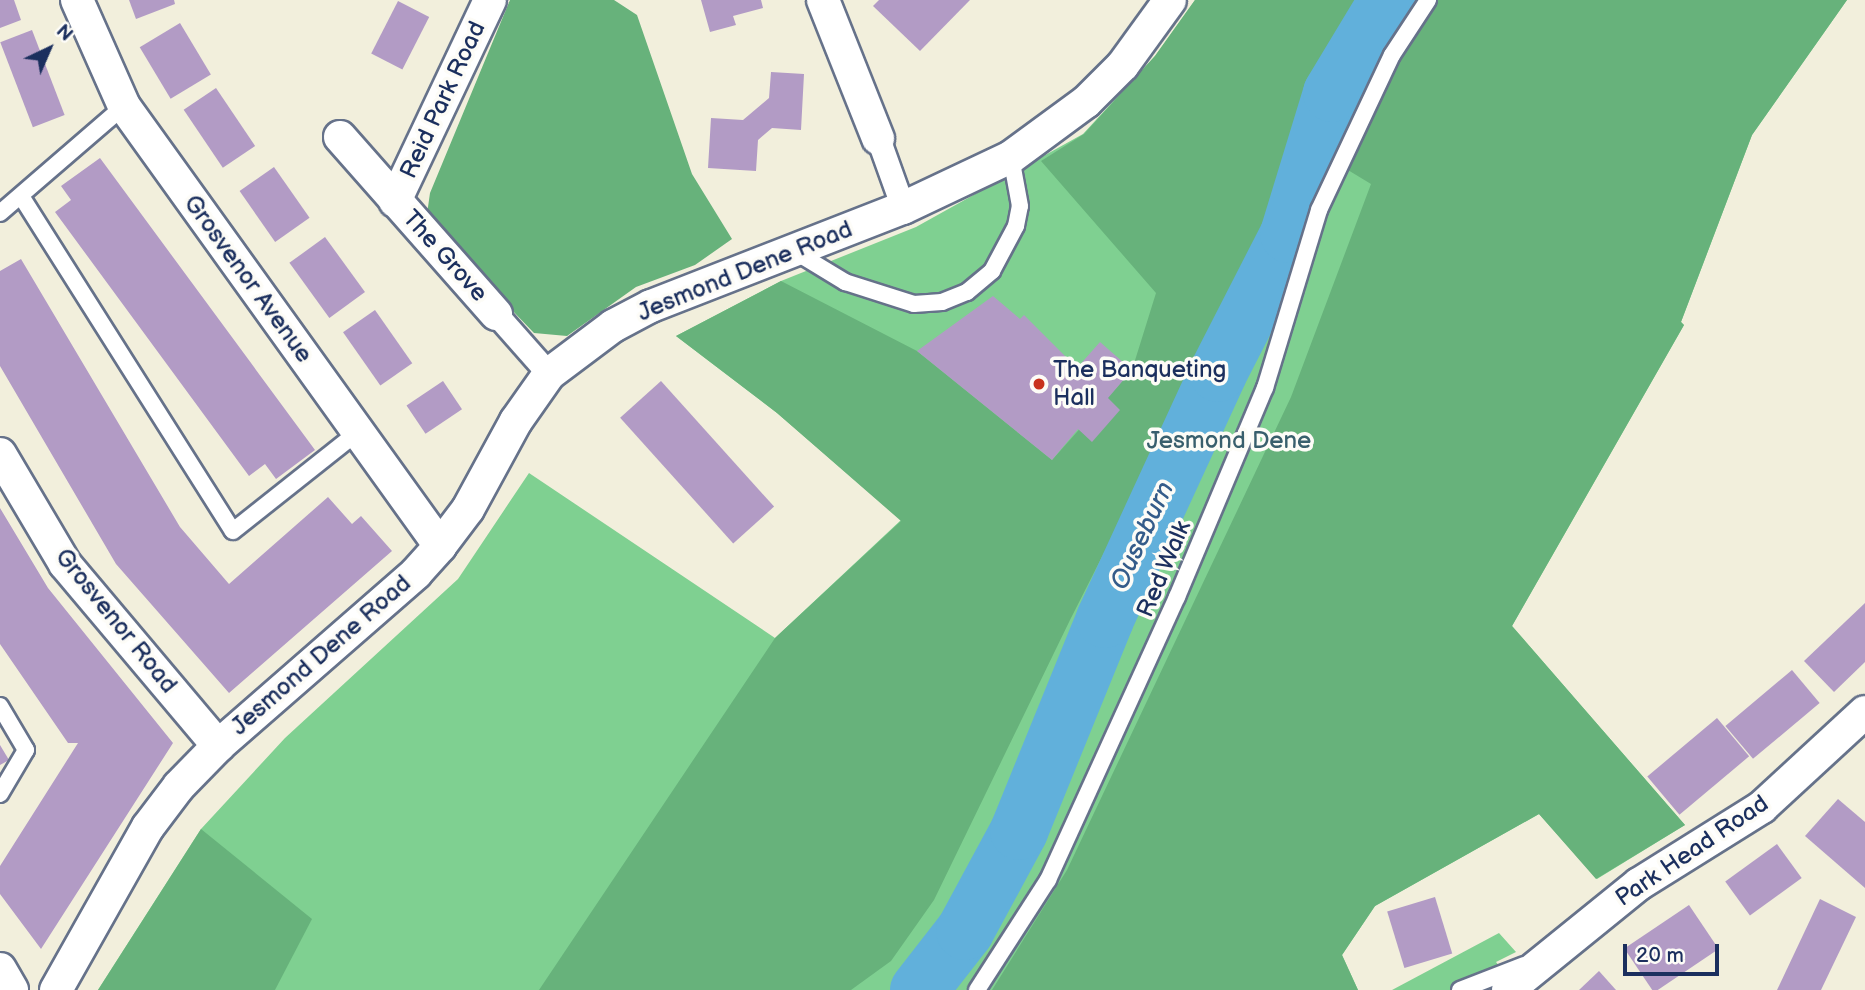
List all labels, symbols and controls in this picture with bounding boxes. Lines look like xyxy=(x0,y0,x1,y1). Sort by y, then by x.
north arrow xyxy=(14,14,84,84)
street label: Reid Park Road xyxy=(394,17,492,183)
text: N xyxy=(51,20,77,47)
street label: Grosvenor Avenue xyxy=(178,190,318,368)
street label: The Grove xyxy=(397,204,493,308)
street label: Jesmond Dene Road xyxy=(633,215,857,327)
place label: The Banqueting Hall xyxy=(1053,356,1226,412)
marker: The Banqueting Hall xyxy=(1031,376,1047,392)
park label: Jesmond Dene xyxy=(1147,427,1311,455)
water label: Ouseburn xyxy=(1104,477,1182,595)
street label: Red Walk xyxy=(1131,516,1197,622)
street label: Grosvenor Road xyxy=(49,543,183,699)
street label: Jesmond Dene Road xyxy=(225,569,417,741)
street label: Park Head Road xyxy=(1610,789,1774,913)
scale bar xyxy=(1627,930,1723,974)
text: 20 m xyxy=(1636,943,1684,968)

